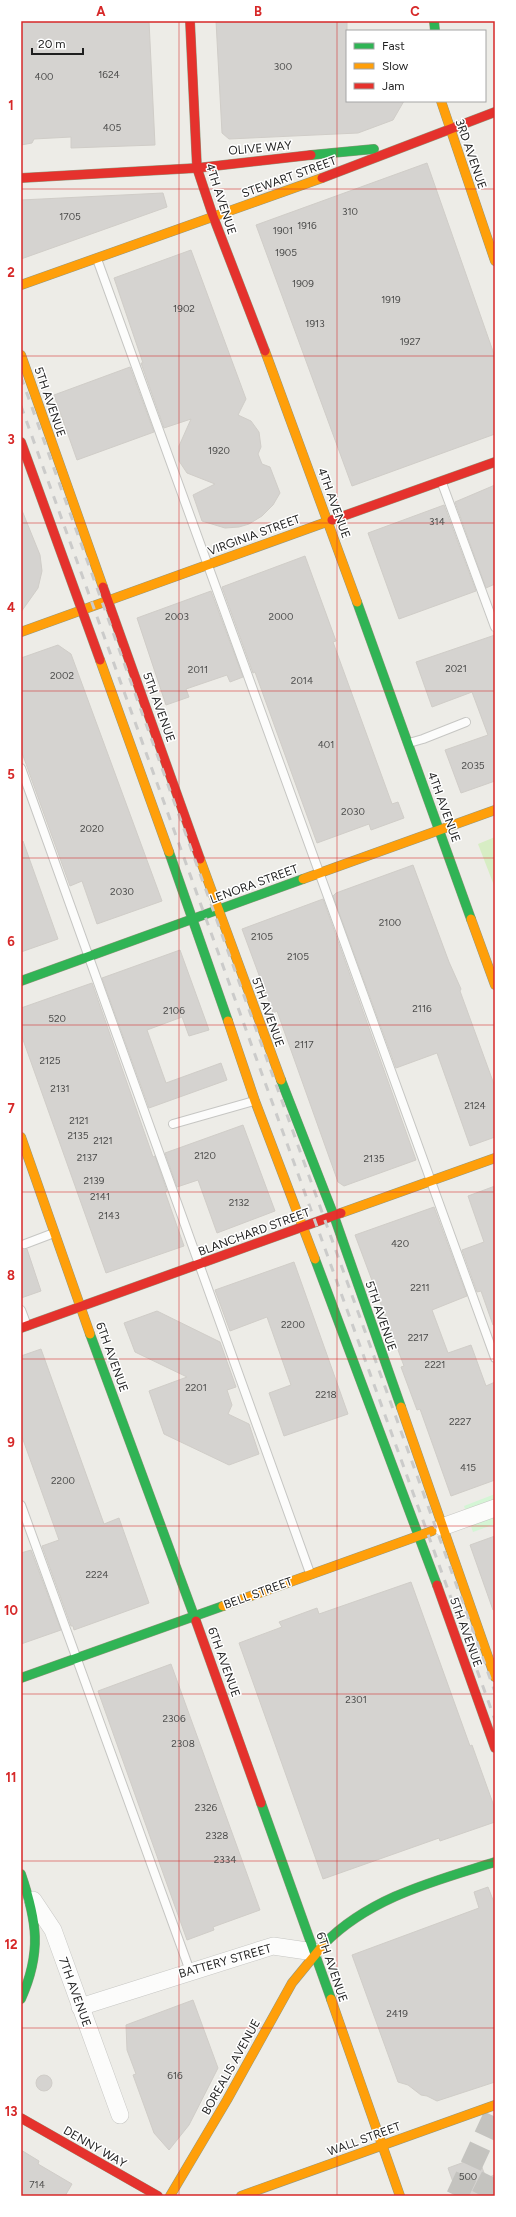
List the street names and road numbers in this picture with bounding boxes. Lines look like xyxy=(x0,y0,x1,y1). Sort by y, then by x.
street label: 3RD AVENUE xyxy=(452,117,490,191)
street label: OLIVE WAY xyxy=(228,138,293,158)
street label: STEWART STREET xyxy=(240,153,339,201)
street label: 4TH AVENUE xyxy=(203,162,239,236)
street label: 5TH AVENUE xyxy=(31,365,69,439)
street label: 4TH AVENUE xyxy=(315,466,353,540)
street label: VIRGINIA STREET xyxy=(206,512,302,558)
street label: 5TH AVENUE xyxy=(140,670,178,744)
street label: 4TH AVENUE xyxy=(425,770,463,844)
street label: LENORA STREET xyxy=(208,861,300,906)
street label: 5TH AVENUE xyxy=(249,975,287,1049)
street label: BLANCHARD STREET xyxy=(196,1205,312,1259)
street label: 5TH AVENUE xyxy=(362,1279,400,1353)
street label: 6TH AVENUE xyxy=(93,1320,131,1394)
street label: BELL STREET xyxy=(222,1574,295,1612)
street label: 5TH AVENUE xyxy=(447,1595,485,1669)
street label: 6TH AVENUE xyxy=(205,1625,243,1699)
street label: 6TH AVENUE xyxy=(313,1930,351,2004)
street label: BATTERY STREET xyxy=(177,1941,273,1981)
street label: 7TH AVENUE xyxy=(56,1955,94,2029)
street label: BOREALIS AVENUE xyxy=(199,2017,263,2117)
street label: WALL STREET xyxy=(325,2119,403,2159)
street label: DENNY WAY xyxy=(61,2123,130,2171)

